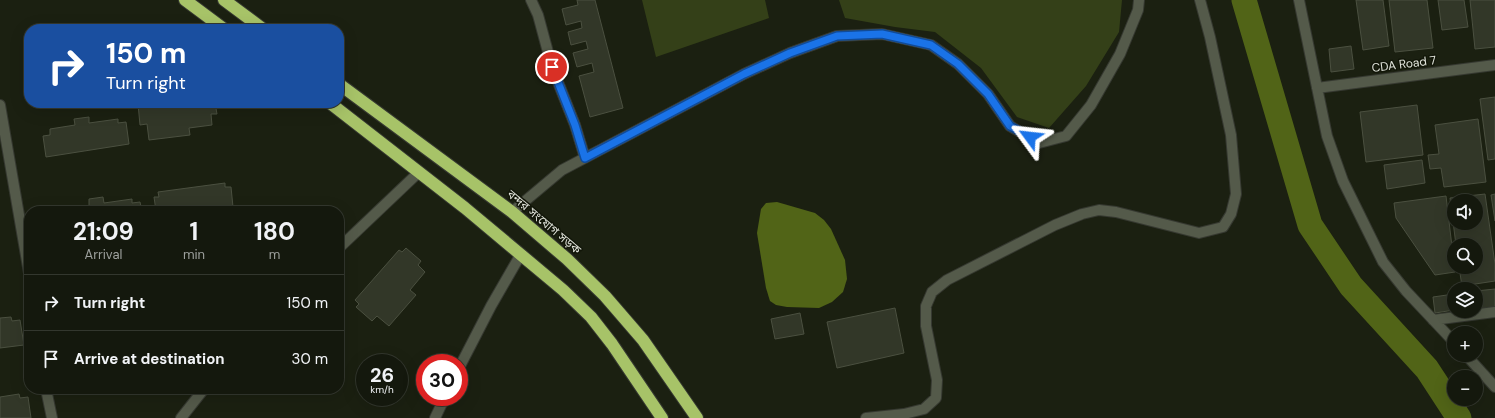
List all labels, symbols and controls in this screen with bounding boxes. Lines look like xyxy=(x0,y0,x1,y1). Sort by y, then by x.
text: 150 m xyxy=(106,35,186,72)
icon: right xyxy=(40,40,92,92)
pin xyxy=(535,50,569,84)
street label: CDA Road 7 xyxy=(1371,52,1437,76)
icon: arrive xyxy=(541,56,563,78)
text: Turn right xyxy=(106,71,186,95)
position arrow xyxy=(1009,116,1051,158)
street label: বন্দর সংযোগ সড়ক xyxy=(503,186,585,258)
map controls xyxy=(1447,194,1483,406)
button: sound xyxy=(1447,194,1483,230)
text: 21:09 xyxy=(73,216,134,247)
text: 1 xyxy=(190,216,198,247)
text: 180 xyxy=(254,216,295,247)
button: search xyxy=(1447,238,1483,274)
text: Arrival xyxy=(85,246,122,263)
text: min xyxy=(183,246,205,263)
text: m xyxy=(269,246,280,263)
button: layers xyxy=(1447,282,1483,318)
icon: right xyxy=(40,292,62,314)
text: Turn right xyxy=(74,293,145,313)
text: 150 m xyxy=(287,293,328,313)
button: + xyxy=(1447,326,1483,362)
icon: arrive xyxy=(40,348,62,370)
text: Arrive at destination xyxy=(74,349,225,369)
text: 30 m xyxy=(292,349,328,369)
speed limit sign: 30 xyxy=(416,354,468,406)
text: 26 xyxy=(370,362,394,388)
button: − xyxy=(1447,370,1483,406)
text: km/h xyxy=(370,383,394,396)

